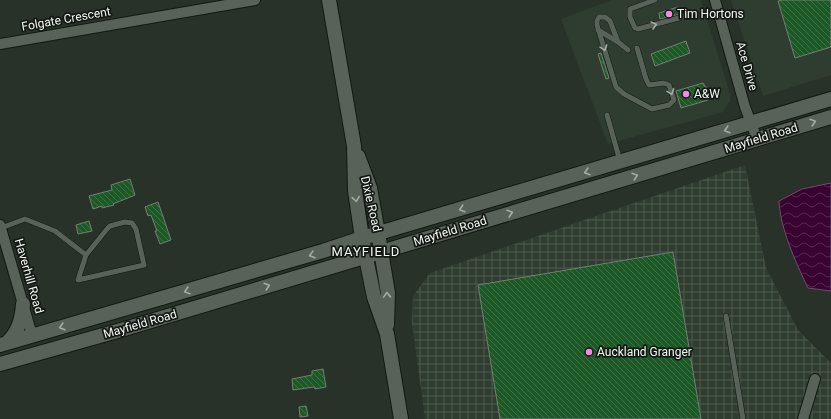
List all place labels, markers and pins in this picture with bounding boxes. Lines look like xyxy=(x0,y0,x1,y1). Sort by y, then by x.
place label: Tim Hortons xyxy=(677,7,744,21)
marker: Tim Hortons xyxy=(664,9,674,19)
place label: A&W xyxy=(694,87,720,101)
marker: A&W xyxy=(681,89,691,99)
place label: Auckland Granger xyxy=(597,345,692,359)
marker: Auckland Granger xyxy=(584,347,594,357)

